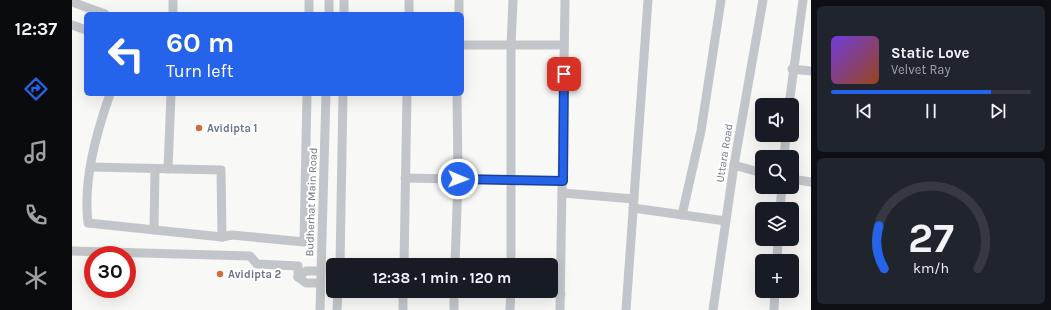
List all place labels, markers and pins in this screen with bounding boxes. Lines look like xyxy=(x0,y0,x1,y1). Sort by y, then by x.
pin xyxy=(547,57,581,91)
place label: Avidipta 1 xyxy=(207,122,258,135)
marker: Avidipta 1 xyxy=(194,123,204,133)
place label: Avidipta 2 xyxy=(228,268,282,281)
marker: Avidipta 2 xyxy=(215,269,225,279)

